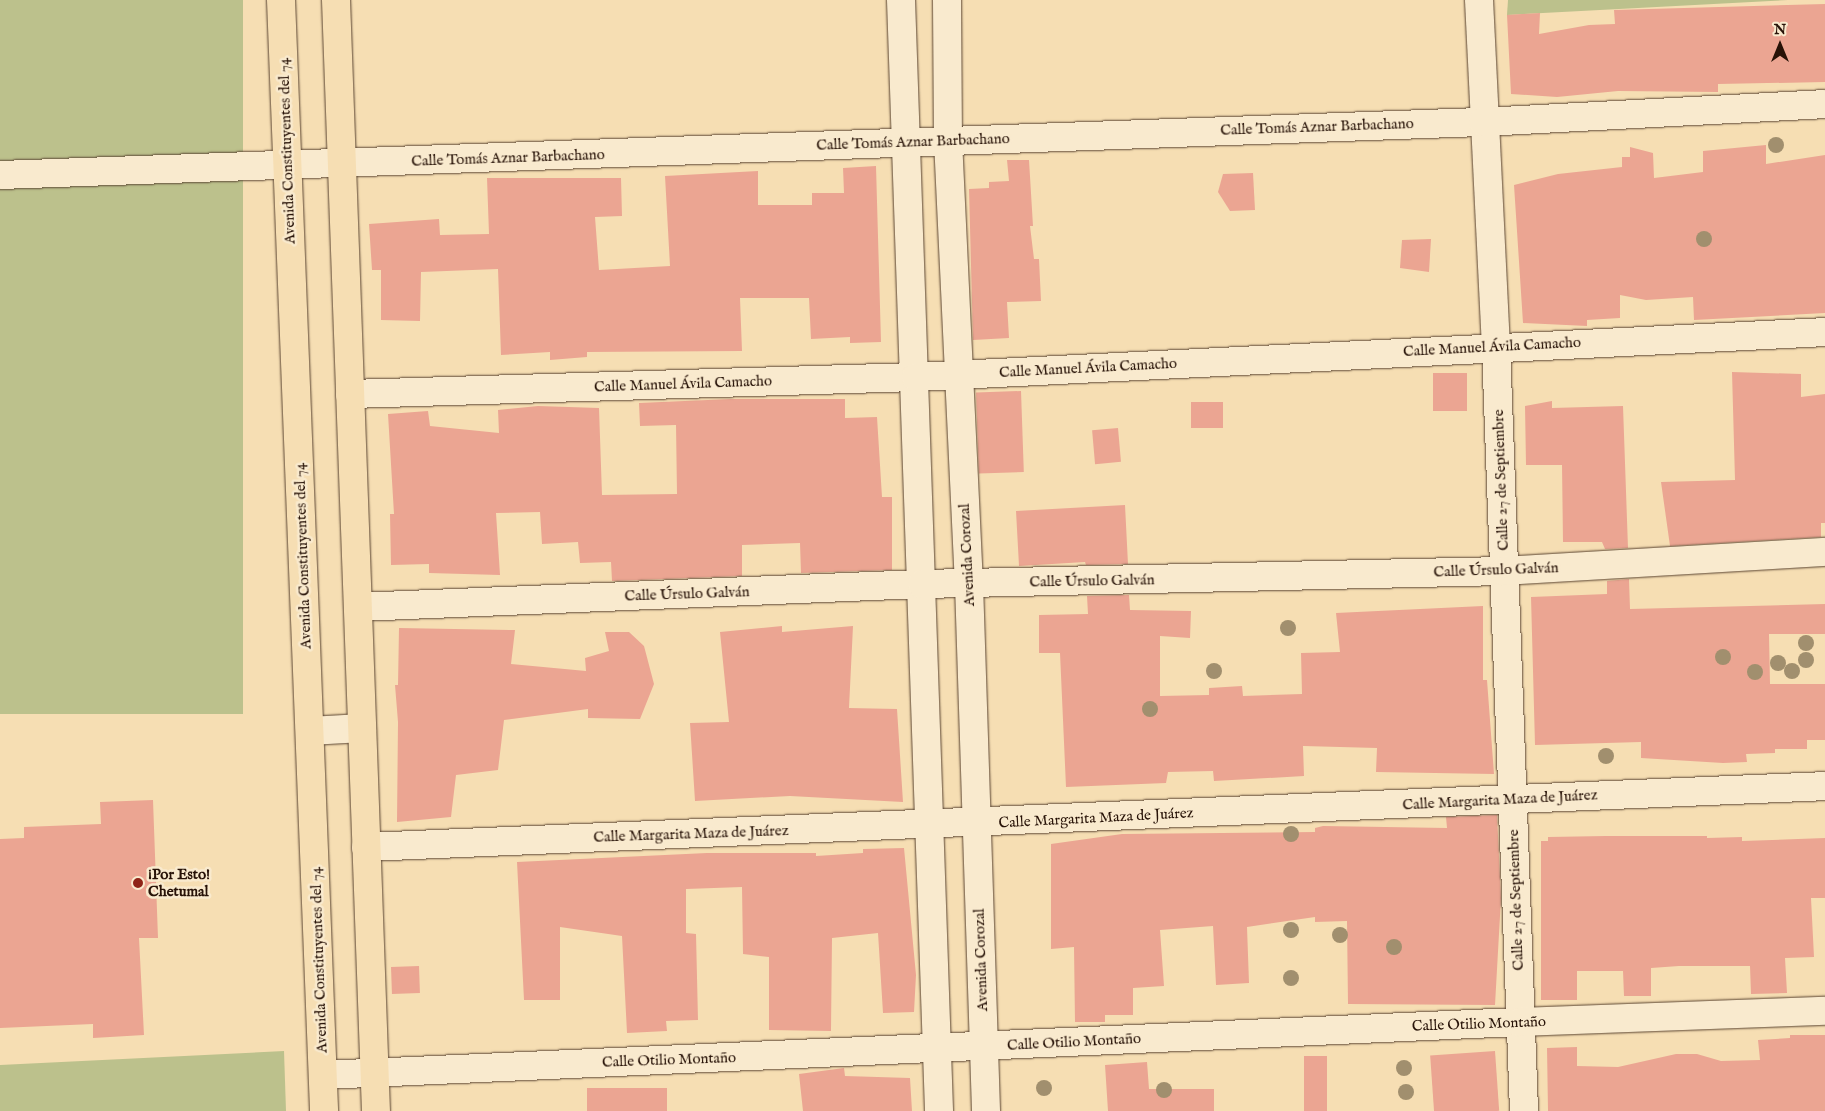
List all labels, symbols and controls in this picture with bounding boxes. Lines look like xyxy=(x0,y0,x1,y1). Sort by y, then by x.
north arrow xyxy=(1755,20,1805,70)
text: N xyxy=(1774,21,1786,39)
street label: Avenida Constituyentes del 74 xyxy=(275,58,299,244)
street label: Calle Tomás Aznar Barbachano xyxy=(1220,115,1414,139)
street label: Calle Tomás Aznar Barbachano xyxy=(816,130,1010,154)
street label: Calle Tomás Aznar Barbachano xyxy=(411,146,605,170)
street label: Calle Manuel Ávila Camacho xyxy=(1403,333,1581,361)
street label: Calle Manuel Ávila Camacho xyxy=(999,354,1177,382)
street label: Calle Manuel Ávila Camacho xyxy=(594,372,772,396)
street label: Calle 27 de Septiembre xyxy=(1490,409,1512,551)
street label: Avenida Constituyentes del 74 xyxy=(291,463,315,649)
street label: Avenida Corozal xyxy=(955,503,979,607)
street label: Calle Úrsulo Galván xyxy=(1433,559,1559,581)
street label: Calle Úrsulo Galván xyxy=(1029,571,1155,591)
street label: Calle Úrsulo Galván xyxy=(624,583,750,605)
street label: Calle Margarita Maza de Juárez xyxy=(1402,786,1598,814)
street label: Calle Margarita Maza de Juárez xyxy=(998,804,1194,832)
street label: Calle Margarita Maza de Juárez xyxy=(593,822,789,846)
street label: Calle 27 de Septiembre xyxy=(1505,829,1527,971)
place label: ¡Por Esto! Chetumal xyxy=(148,865,210,900)
street label: Avenida Constituyentes del 74 xyxy=(307,867,331,1053)
marker: ¡Por Esto! Chetumal xyxy=(132,877,144,889)
street label: Avenida Corozal xyxy=(970,908,992,1012)
street label: Calle Otilio Montaño xyxy=(1412,1013,1546,1035)
street label: Calle Otilio Montaño xyxy=(1007,1030,1141,1054)
street label: Calle Otilio Montaño xyxy=(602,1049,736,1071)

